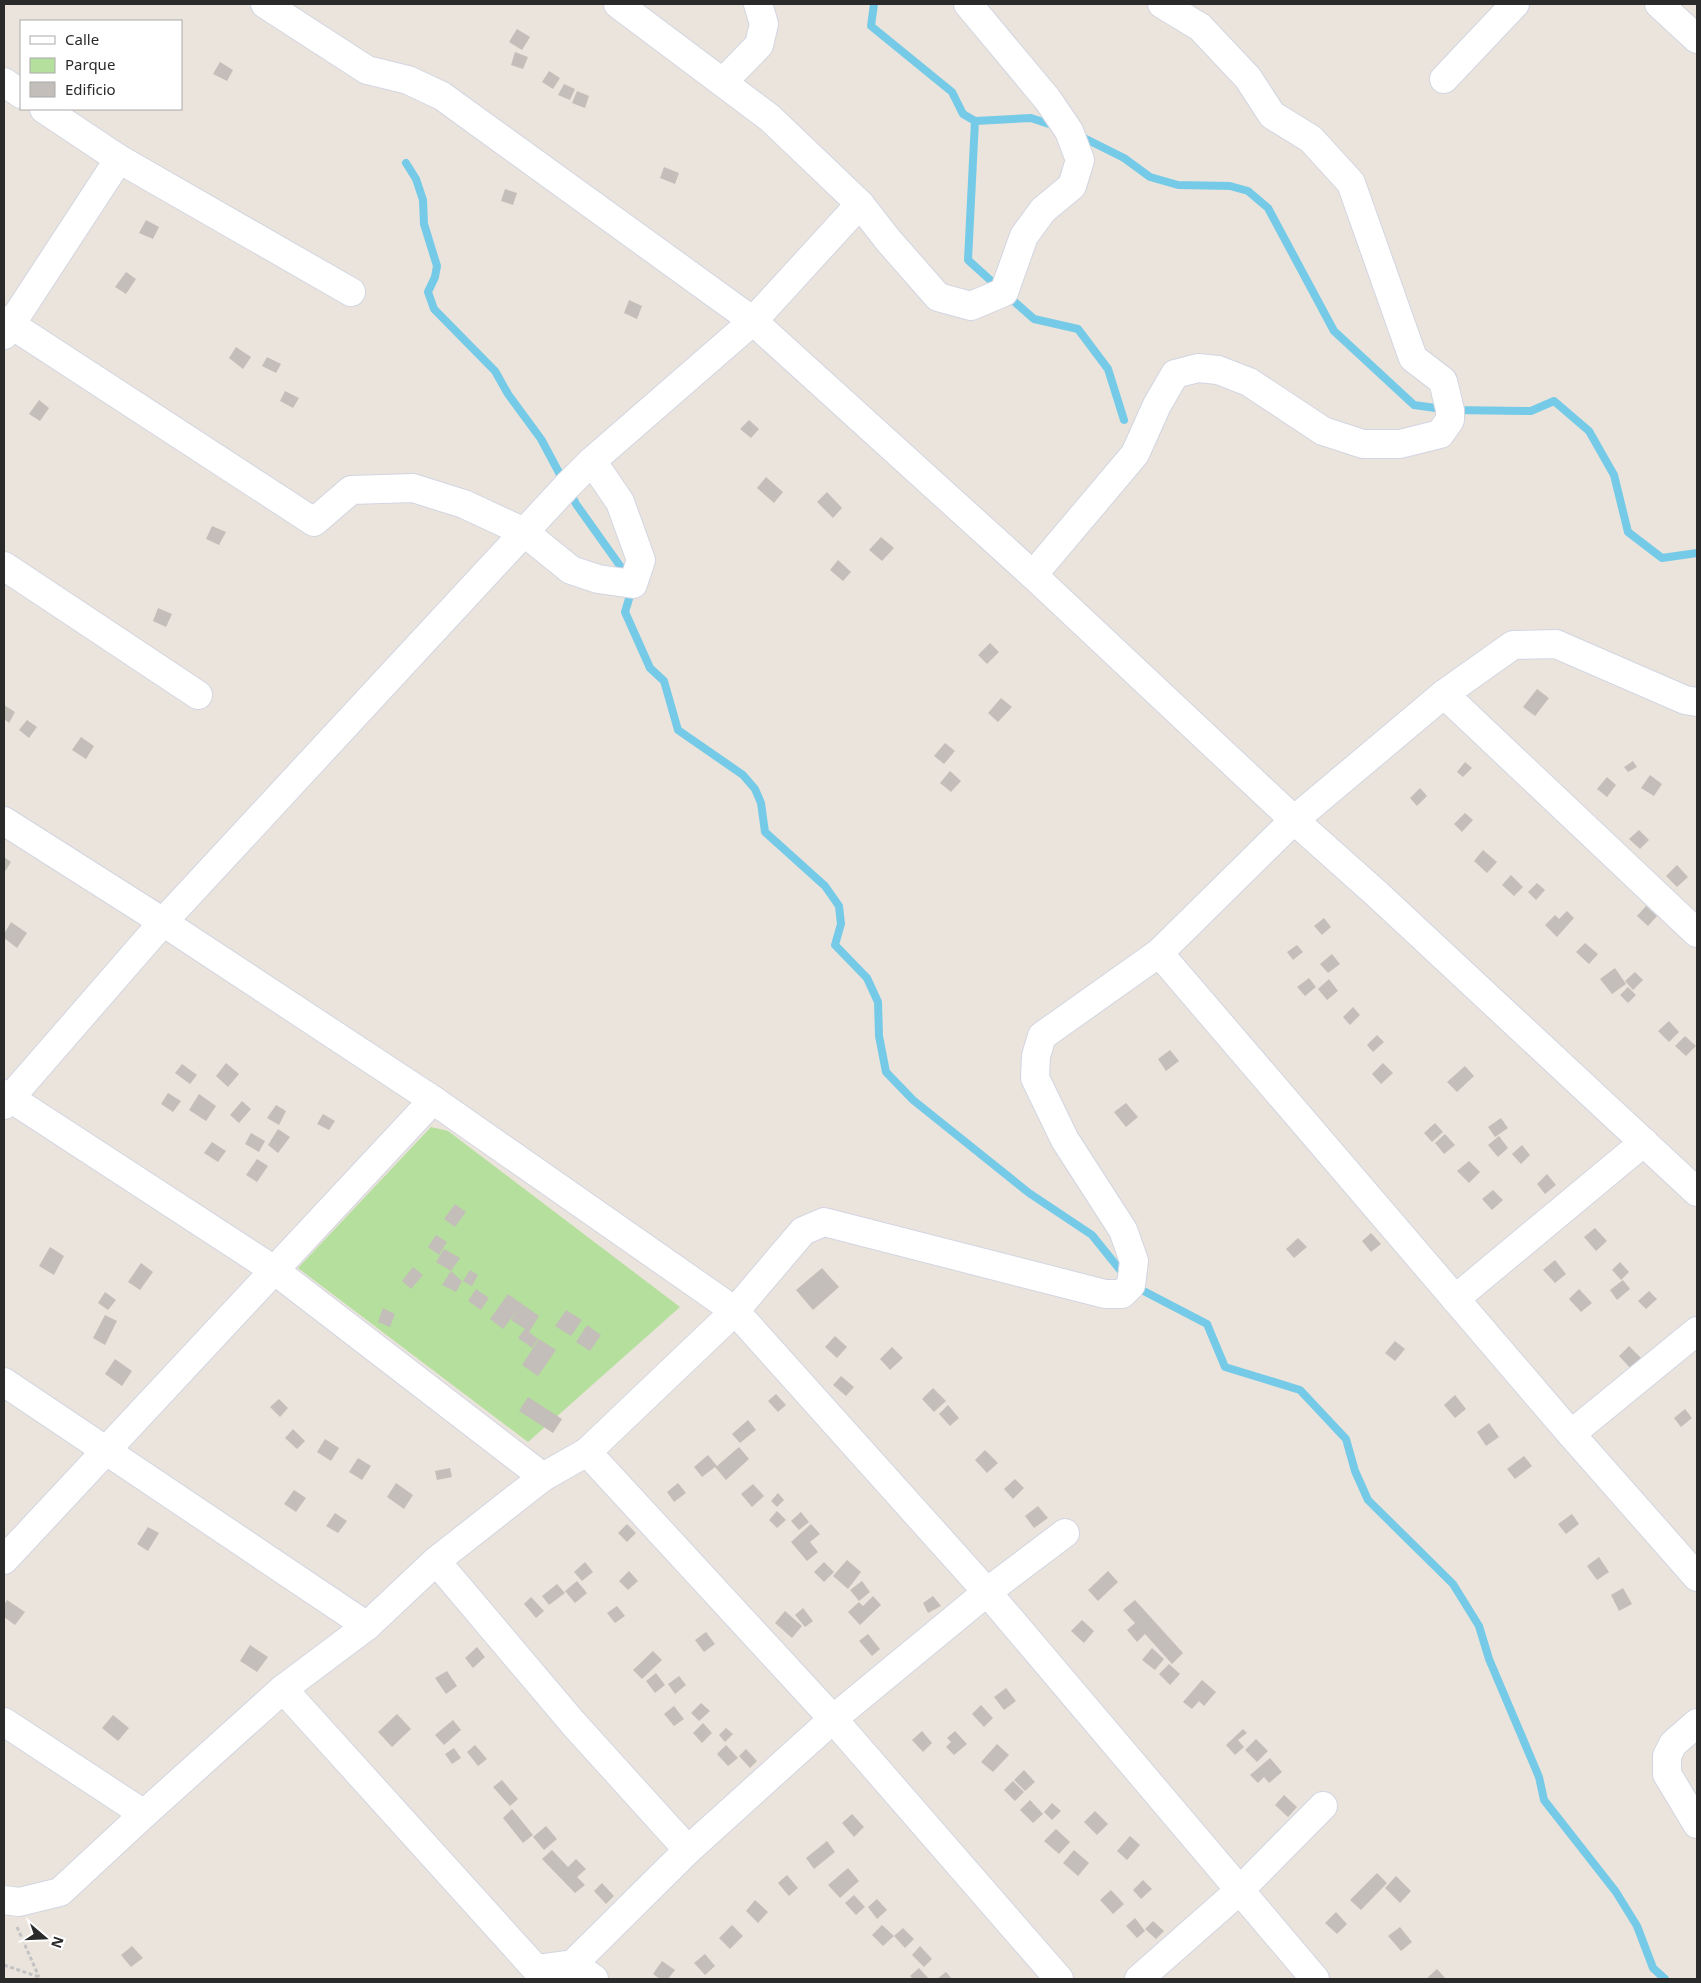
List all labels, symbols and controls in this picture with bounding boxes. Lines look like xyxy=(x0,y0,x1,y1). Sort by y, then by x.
legend xyxy=(20,20,182,110)
text: Calle xyxy=(65,29,99,49)
text: Parque xyxy=(65,54,115,74)
text: Edificio xyxy=(65,79,116,99)
north arrow xyxy=(20,1913,70,1963)
text: N xyxy=(47,1934,69,1951)

